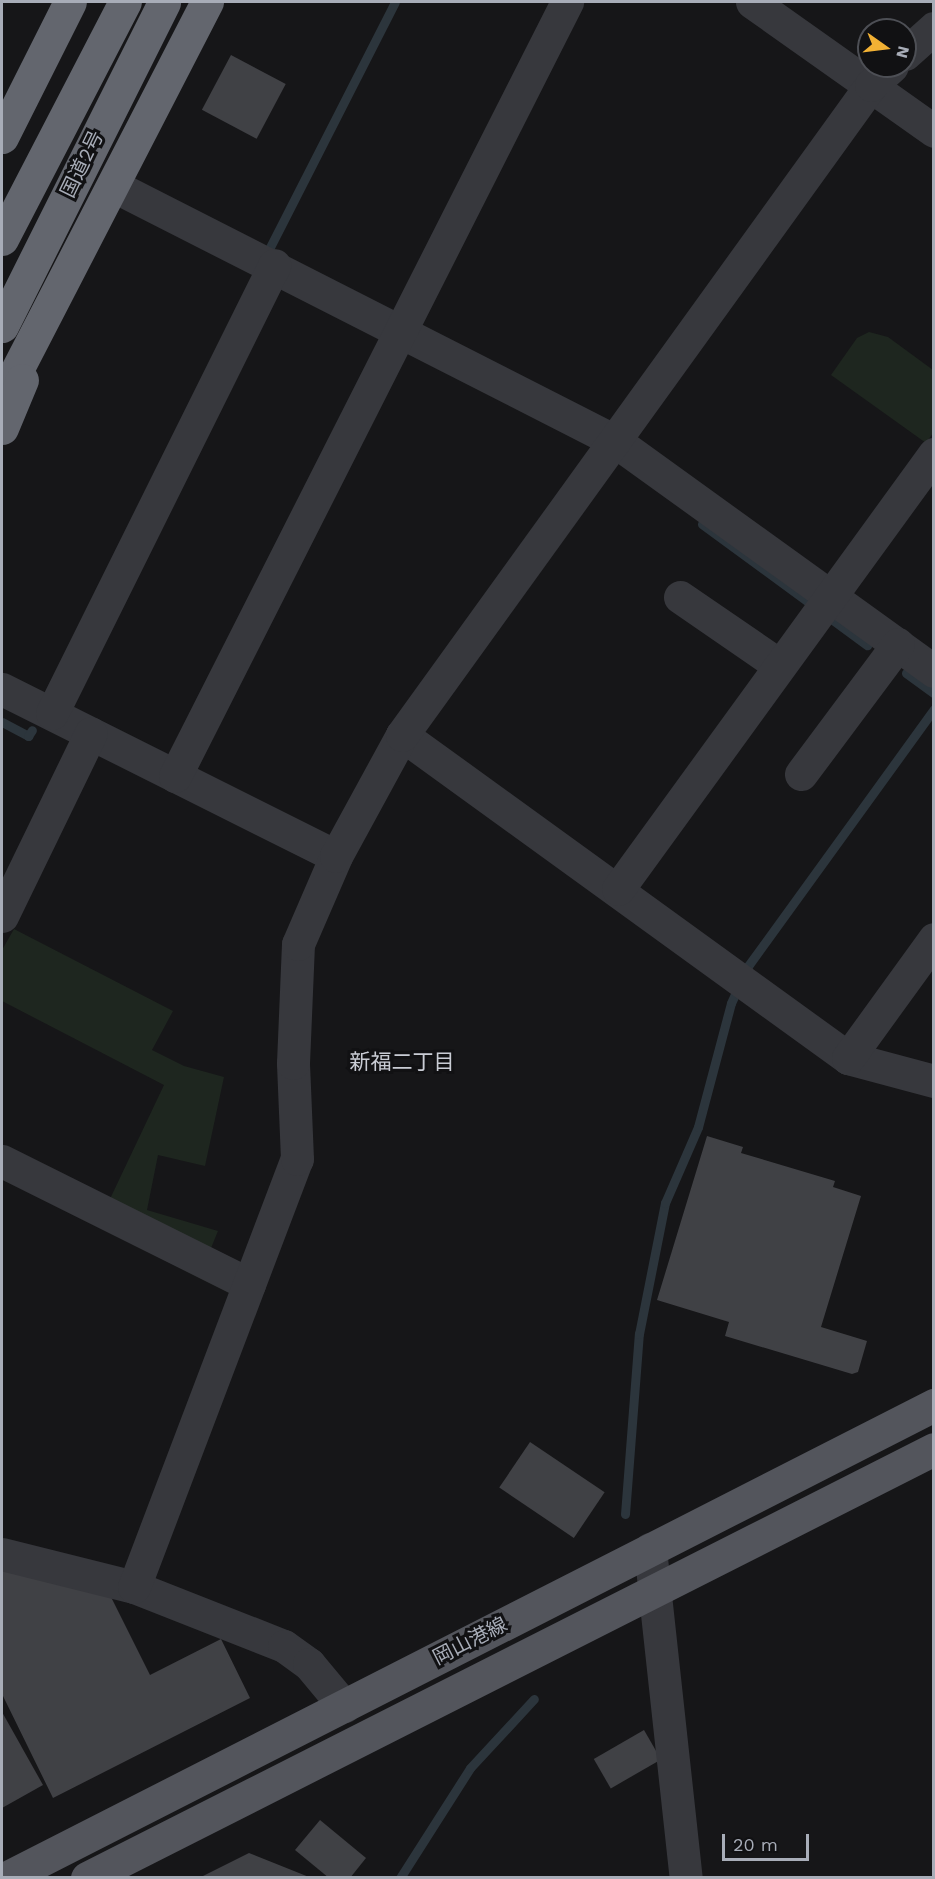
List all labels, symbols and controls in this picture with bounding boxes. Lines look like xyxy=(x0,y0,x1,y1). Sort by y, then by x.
north arrow xyxy=(857,18,917,78)
text: N xyxy=(892,44,914,60)
street label: 国道2号 xyxy=(56,127,108,201)
district label: 新福二丁目 xyxy=(350,1049,454,1075)
street label: 岡山港線 xyxy=(429,1612,511,1670)
scale bar xyxy=(725,1822,812,1860)
text: 20 m xyxy=(733,1834,778,1855)

